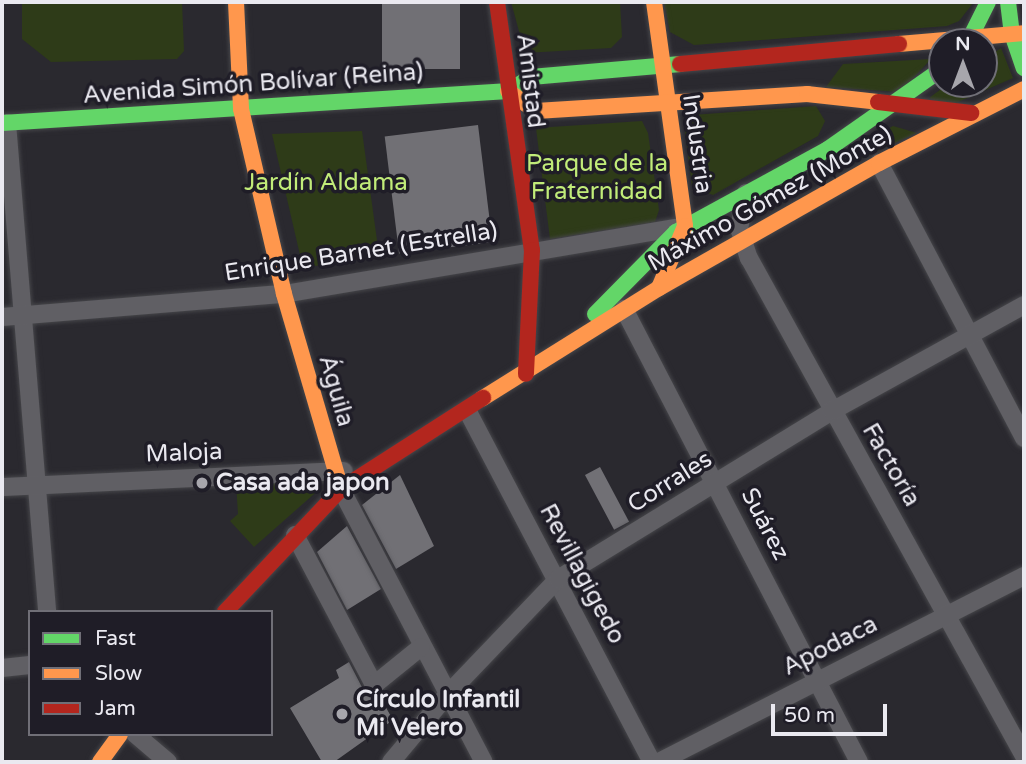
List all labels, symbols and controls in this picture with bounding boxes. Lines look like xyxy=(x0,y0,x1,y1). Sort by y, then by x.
north arrow xyxy=(928,28,998,98)
street label: Amistad xyxy=(510,32,550,130)
text: N xyxy=(955,33,971,55)
street label: Avenida Simón Bolívar (Reina) xyxy=(82,58,424,110)
street label: Industria xyxy=(676,92,718,196)
street label: Máximo Gómez (Monte) xyxy=(643,120,897,278)
park label: Parque de la Fraternidad xyxy=(526,150,668,206)
park label: Jardín Aldama xyxy=(244,169,408,197)
street label: Enrique Barnet (Estrella) xyxy=(222,216,500,288)
street label: Águila xyxy=(312,352,360,430)
street label: Factoría xyxy=(856,418,926,512)
street label: Maloja xyxy=(145,437,223,469)
street label: Corrales xyxy=(623,445,717,519)
place label: Casa ada japon xyxy=(216,469,390,497)
marker: Casa ada japon xyxy=(194,475,210,491)
street label: Suárez xyxy=(735,483,795,565)
street label: Revillagigedo xyxy=(533,499,631,649)
legend xyxy=(28,610,273,736)
street label: Apodaca xyxy=(778,610,882,682)
text: Fast xyxy=(95,626,136,651)
text: Slow xyxy=(95,661,142,686)
place label: Círculo Infantil Mi Velero xyxy=(356,686,520,742)
scale bar xyxy=(774,690,890,734)
text: Jam xyxy=(95,696,136,721)
text: 50 m xyxy=(784,703,835,728)
marker: Círculo Infantil Mi Velero xyxy=(334,706,350,722)

